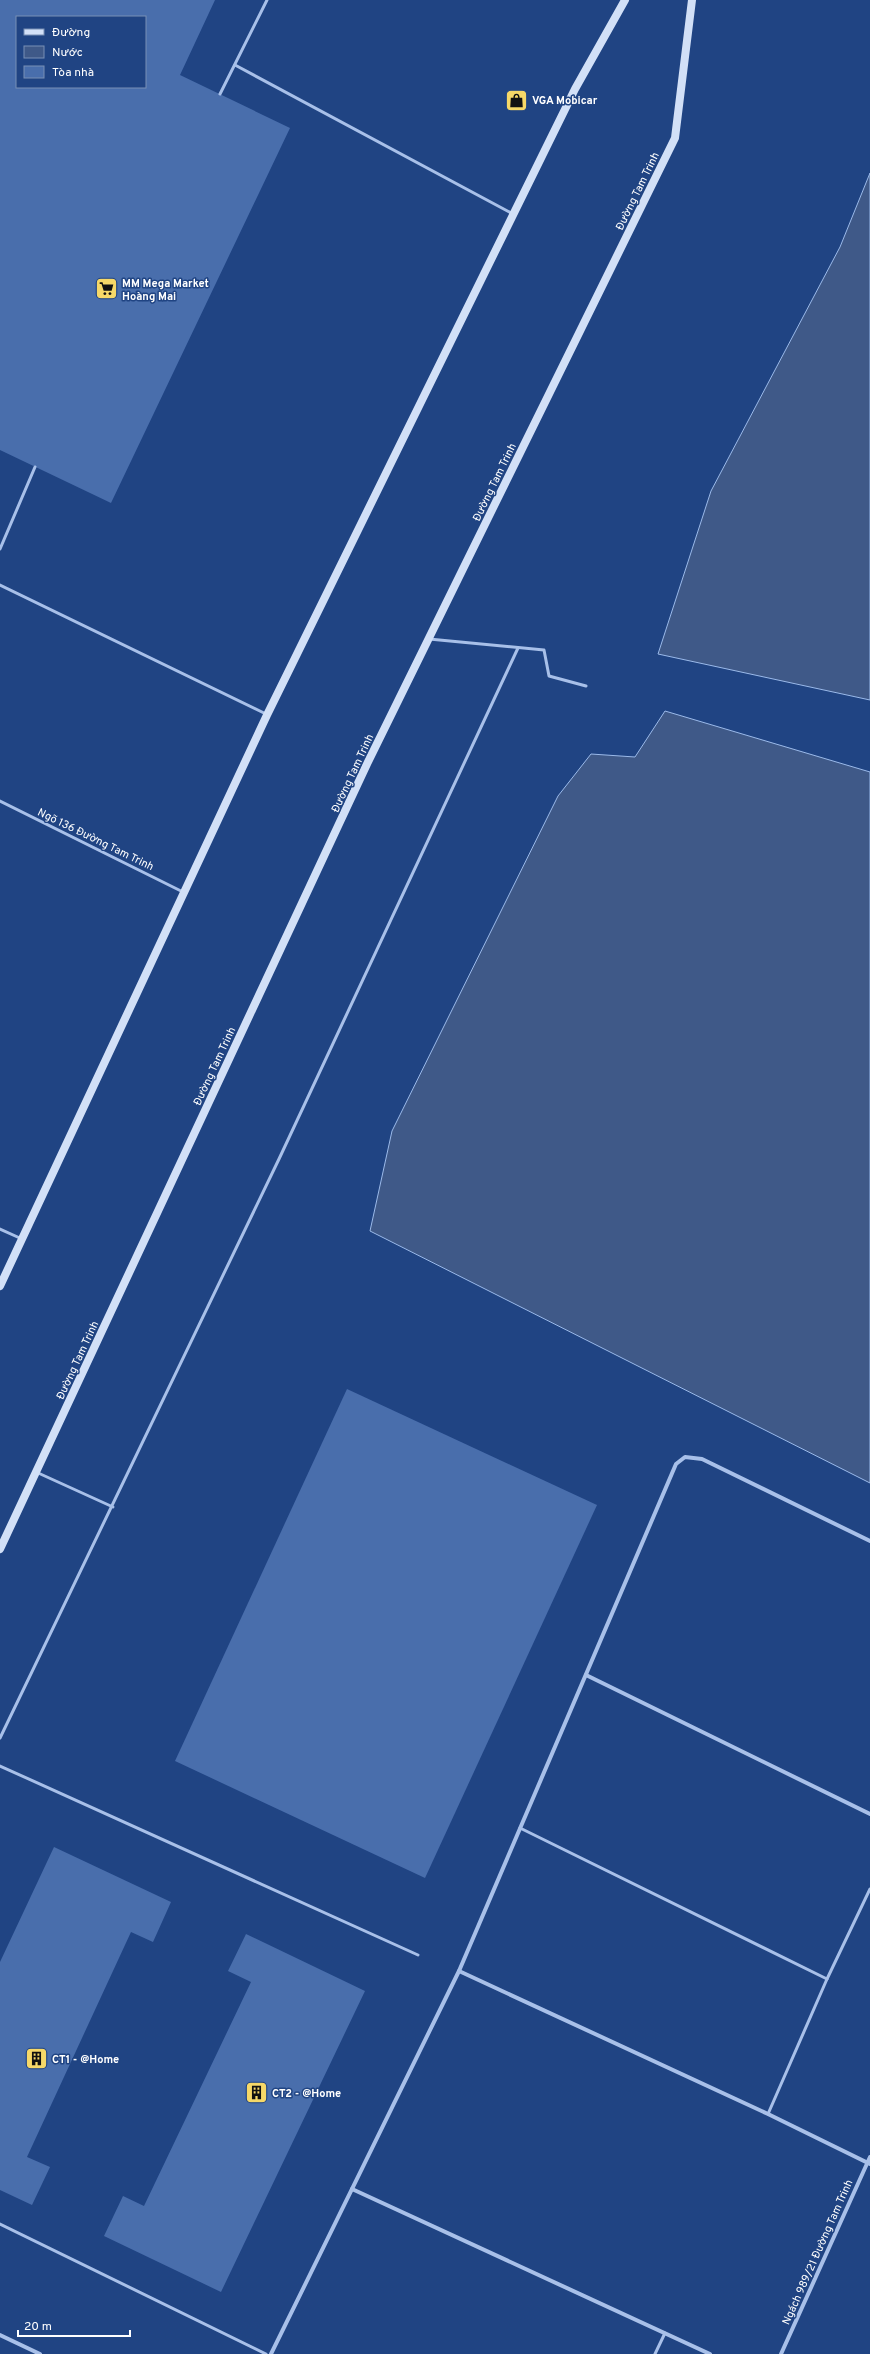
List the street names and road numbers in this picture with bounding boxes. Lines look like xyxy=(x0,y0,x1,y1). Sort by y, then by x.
street label: Đường Tam Trinh xyxy=(613,150,663,233)
street label: Đường Tam Trinh xyxy=(470,441,520,524)
street label: Đường Tam Trinh xyxy=(329,732,377,815)
street label: Ngõ 136 Đường Tam Trinh xyxy=(35,806,156,874)
street label: Đường Tam Trinh xyxy=(191,1025,239,1108)
street label: Đường Tam Trinh xyxy=(54,1319,102,1402)
street label: Ngách 989/21 Đường Tam Trinh xyxy=(779,2178,856,2327)

